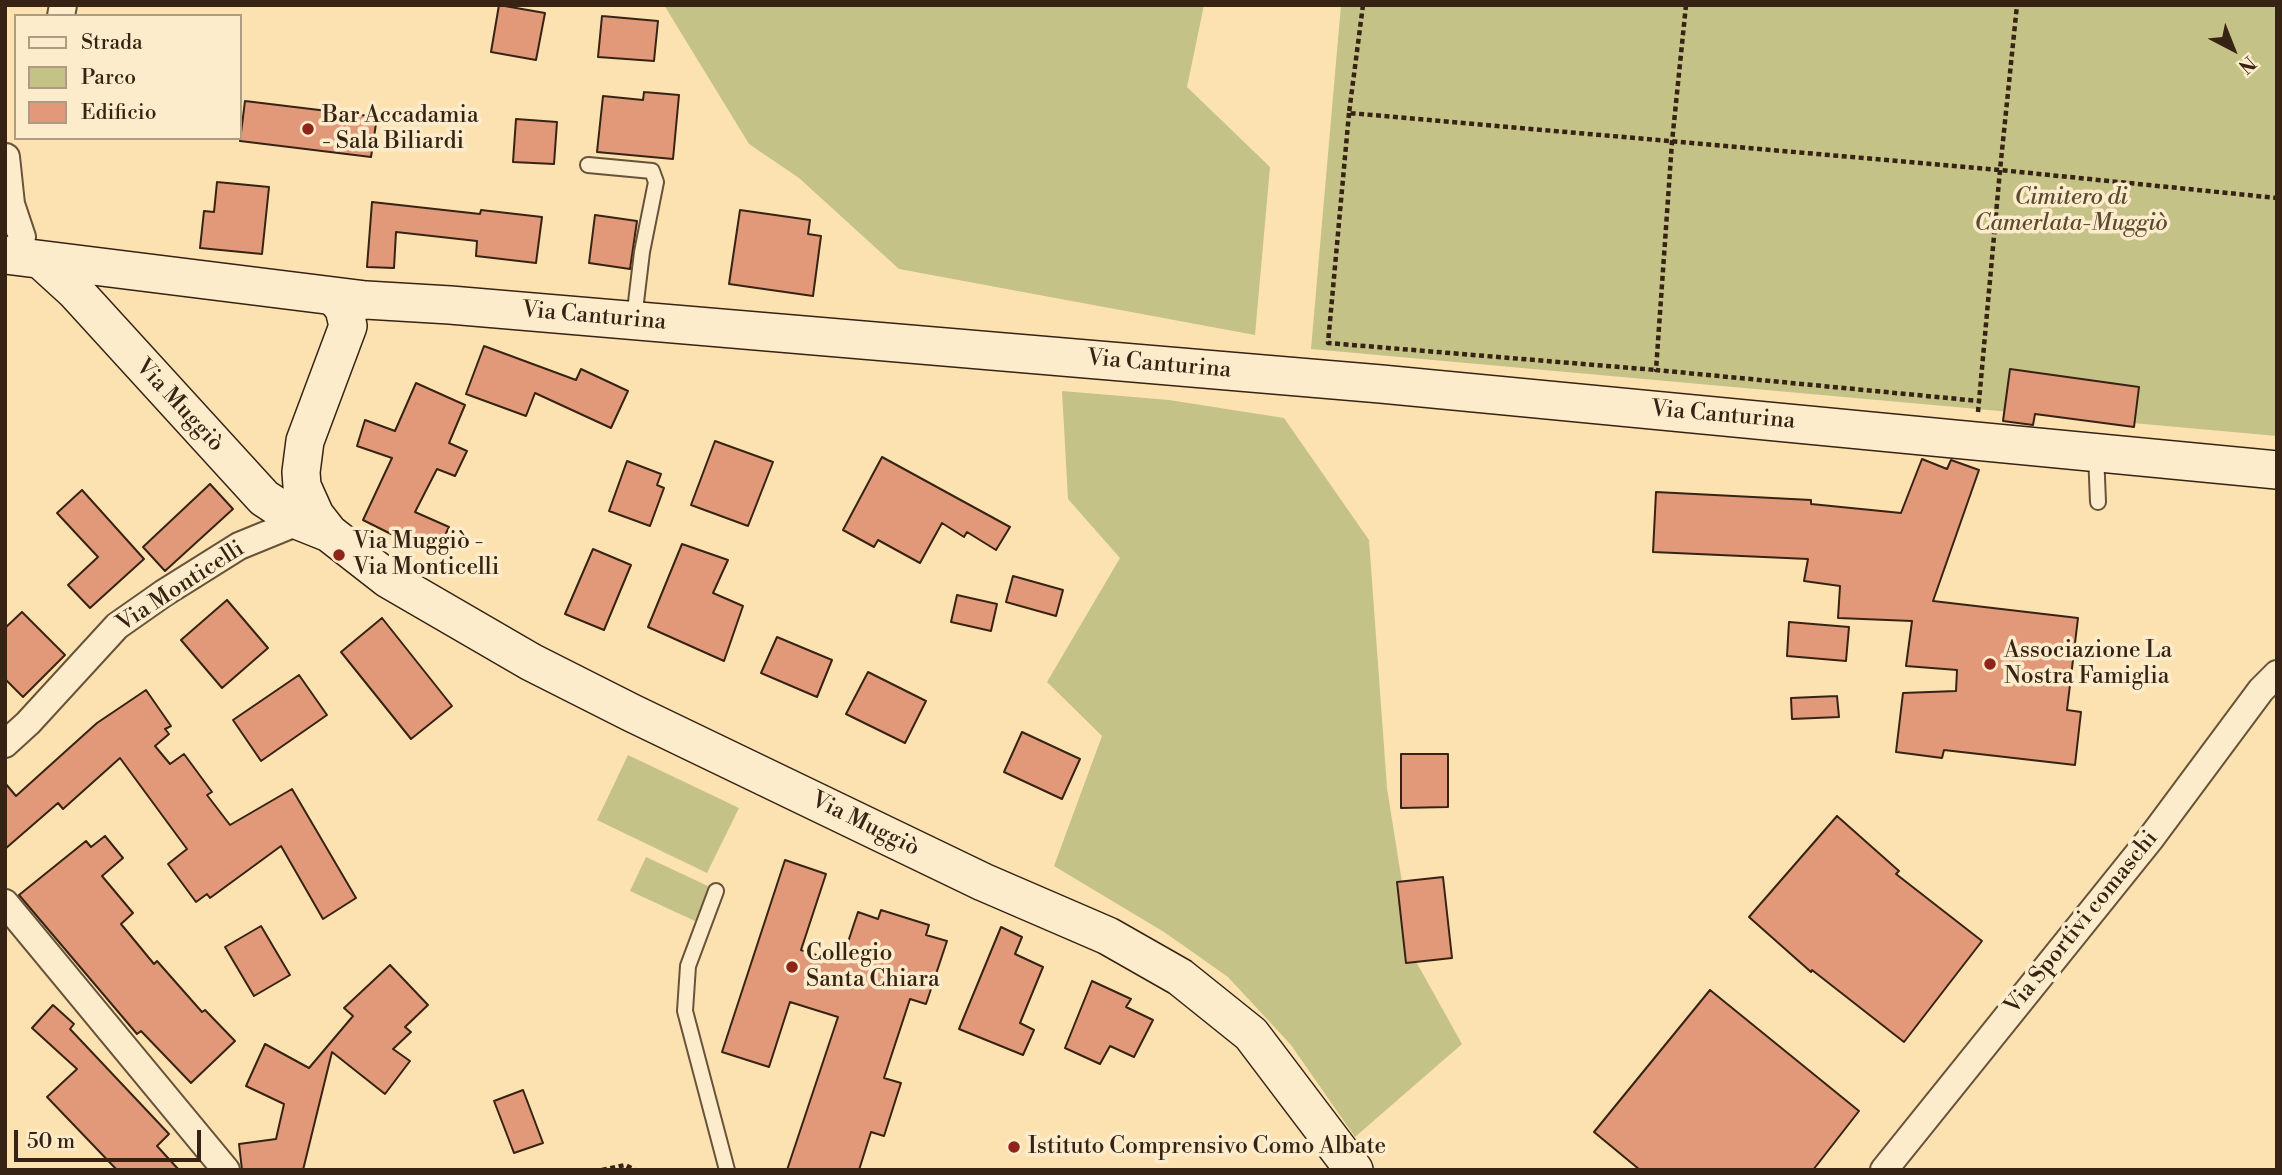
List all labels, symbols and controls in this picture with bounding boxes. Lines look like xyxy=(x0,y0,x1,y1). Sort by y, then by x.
legend xyxy=(14,14,242,140)
north arrow xyxy=(2198,14,2268,84)
text: Strada xyxy=(81,30,143,56)
text: N xyxy=(2233,51,2261,79)
text: Parco xyxy=(81,65,136,91)
text: Edificio xyxy=(81,100,157,126)
place label: Bar Accadamia - Sala Biliardi xyxy=(322,102,479,156)
marker: Bar Accadamia - Sala Biliardi xyxy=(300,121,316,137)
park label: Cimitero di Camerlata-Muggiò xyxy=(1974,184,2168,238)
street label: Via Canturina xyxy=(521,297,667,337)
street label: Via Canturina xyxy=(1086,345,1232,385)
street label: Via Muggiò xyxy=(129,354,229,458)
street label: Via Canturina xyxy=(1650,396,1796,436)
place label: Via Muggiò - Via Monticelli xyxy=(353,528,499,582)
street label: Via Monticelli xyxy=(112,536,250,638)
marker: Via Muggiò - Via Monticelli xyxy=(331,547,347,563)
place label: Associazione La Nostra Famiglia xyxy=(2004,637,2172,691)
marker: Associazione La Nostra Famiglia xyxy=(1982,656,1998,672)
street label: Via Muggiò xyxy=(806,787,924,863)
street label: Via Sportivi comaschi xyxy=(2000,826,2164,1020)
place label: Collegio Santa Chiara xyxy=(806,940,940,994)
marker: Collegio Santa Chiara xyxy=(784,959,800,975)
scale bar xyxy=(18,1116,205,1160)
text: 50 m xyxy=(27,1129,75,1155)
place label: Istituto Comprensivo Como Albate xyxy=(1028,1133,1386,1161)
marker: Istituto Comprensivo Como Albate xyxy=(1006,1139,1022,1155)

